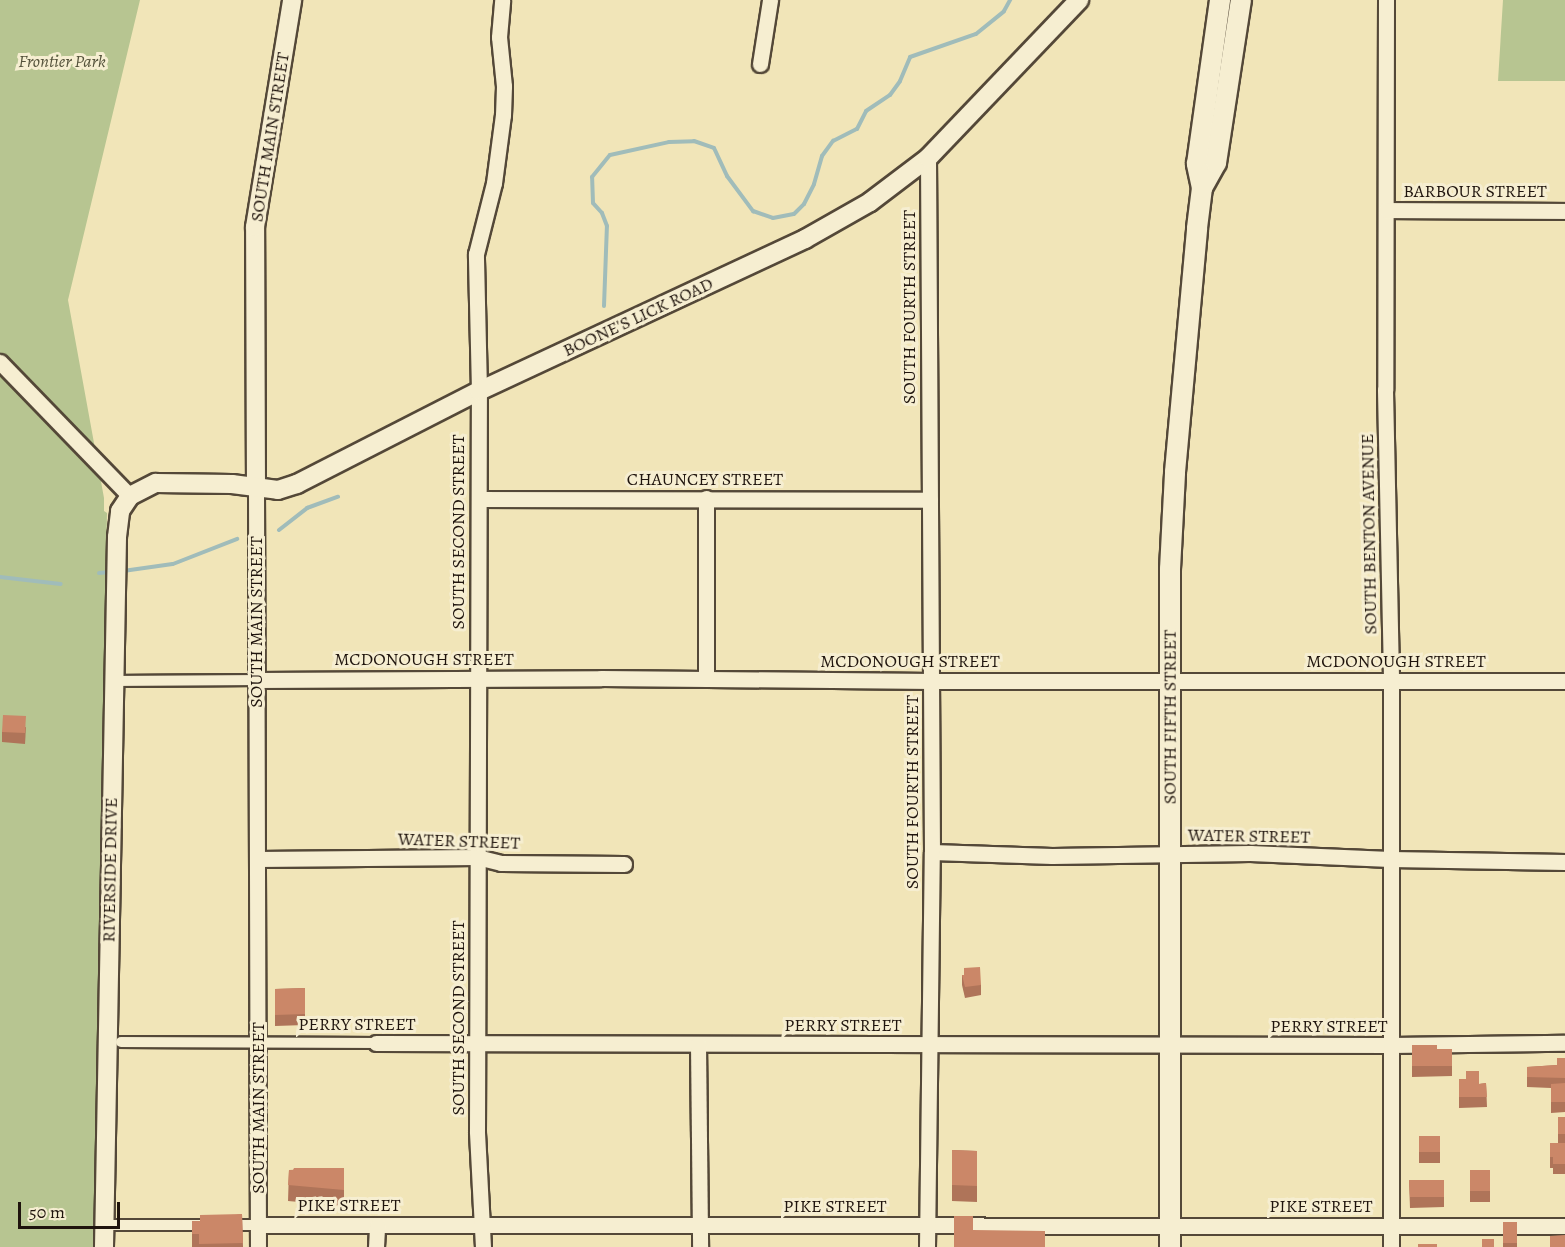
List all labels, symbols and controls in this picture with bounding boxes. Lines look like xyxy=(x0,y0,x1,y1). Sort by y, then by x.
park label: Frontier Park xyxy=(18,50,106,72)
street label: SOUTH MAIN STREET xyxy=(246,51,294,223)
street label: BARBOUR STREET xyxy=(1403,180,1547,202)
street label: SOUTH FOURTH STREET xyxy=(898,210,920,404)
street label: BOONE'S LICK ROAD xyxy=(559,273,717,361)
street label: SOUTH BENTON AVENUE xyxy=(1356,433,1382,635)
street label: SOUTH SECOND STREET xyxy=(447,434,469,630)
street label: CHAUNCEY STREET xyxy=(627,468,783,490)
street label: SOUTH MAIN STREET xyxy=(245,536,267,708)
street label: SOUTH FIFTH STREET xyxy=(1159,630,1181,804)
street label: MCDONOUGH STREET xyxy=(334,648,514,670)
street label: MCDONOUGH STREET xyxy=(820,650,1000,672)
street label: MCDONOUGH STREET xyxy=(1306,650,1486,672)
street label: SOUTH FOURTH STREET xyxy=(901,695,923,889)
street label: RIVERSIDE DRIVE xyxy=(98,797,122,943)
street label: WATER STREET xyxy=(1188,824,1310,848)
street label: WATER STREET xyxy=(397,828,521,854)
street label: SOUTH SECOND STREET xyxy=(447,920,469,1116)
street label: PERRY STREET xyxy=(298,1013,416,1035)
street label: PERRY STREET xyxy=(784,1014,902,1036)
street label: PERRY STREET xyxy=(1270,1015,1388,1037)
street label: SOUTH MAIN STREET xyxy=(247,1022,269,1194)
scale bar xyxy=(21,1190,123,1228)
street label: PIKE STREET xyxy=(297,1194,401,1216)
street label: PIKE STREET xyxy=(783,1195,887,1217)
street label: PIKE STREET xyxy=(1269,1195,1373,1217)
text: 50 m xyxy=(29,1200,65,1224)

